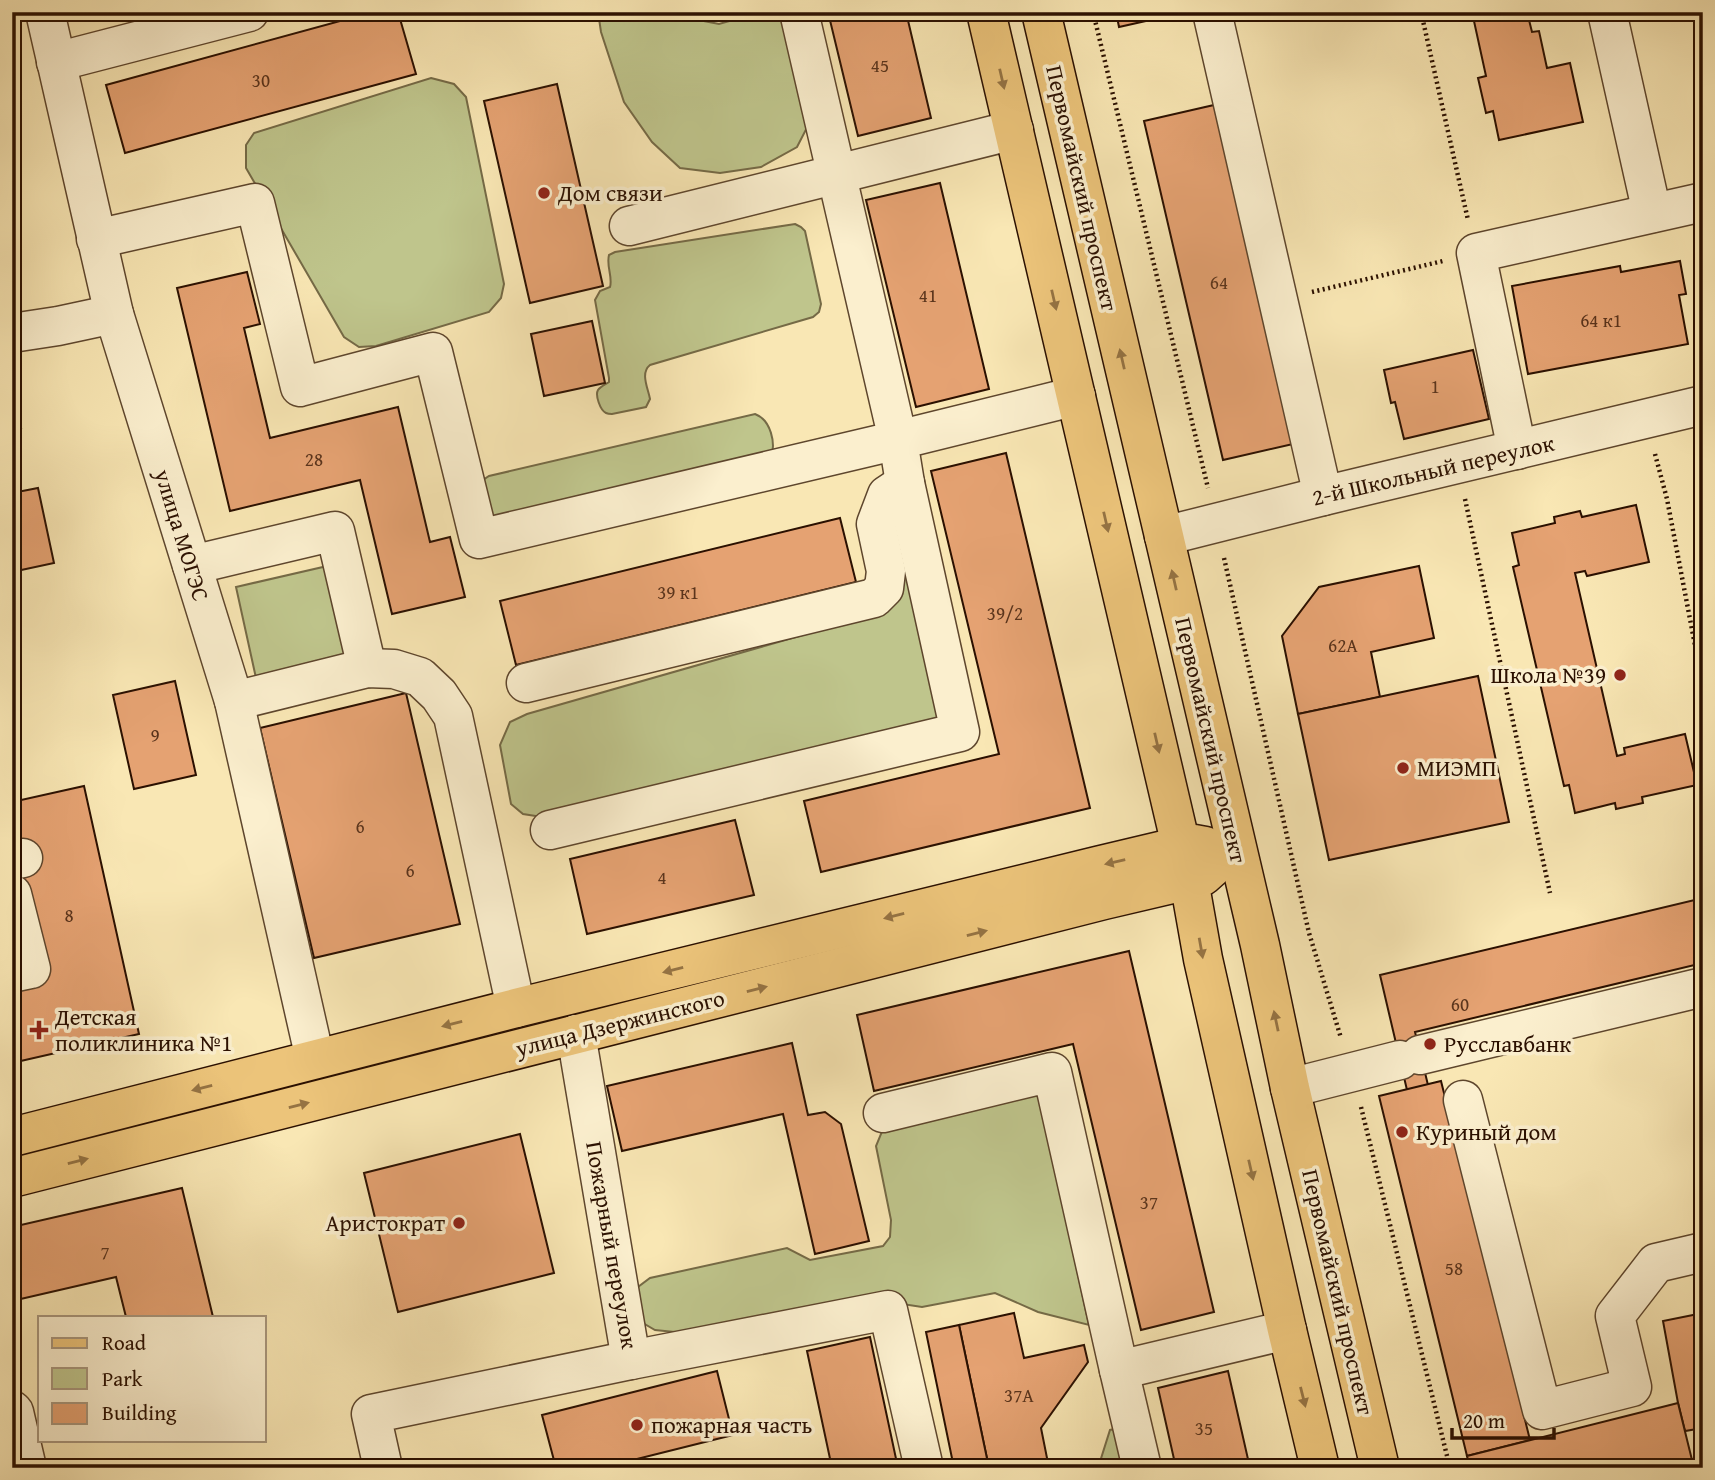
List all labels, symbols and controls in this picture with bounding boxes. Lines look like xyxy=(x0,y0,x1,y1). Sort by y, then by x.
house number: 45 xyxy=(871,51,889,79)
street label: Первомайский проспект xyxy=(1038,62,1127,314)
house number: 30 xyxy=(252,66,270,94)
one-way arrow xyxy=(997,68,1008,90)
place label: Дом связи xyxy=(557,176,663,209)
marker: Дом связи xyxy=(536,185,552,201)
house number: 64 xyxy=(1210,268,1228,296)
house number: 41 xyxy=(919,281,937,309)
one-way arrow xyxy=(1049,289,1060,311)
house number: 64 к1 xyxy=(1580,306,1622,334)
one-way arrow xyxy=(1117,348,1128,370)
house number: 1 xyxy=(1430,372,1440,400)
street label: 2-й Школьный переулок xyxy=(1309,426,1557,513)
house number: 28 xyxy=(305,445,323,473)
street label: улица МОГЭС xyxy=(147,464,218,605)
one-way arrow xyxy=(1100,511,1111,533)
one-way arrow xyxy=(1169,569,1180,591)
house number: 39 к1 xyxy=(657,578,699,606)
house number: 39/2 xyxy=(987,599,1023,627)
street label: Первомайский проспект xyxy=(1167,614,1256,866)
house number: 62А xyxy=(1328,631,1358,659)
place label: Школа №39 xyxy=(1490,658,1606,691)
marker: Школа №39 xyxy=(1612,667,1628,683)
house number: 9 xyxy=(150,721,160,749)
one-way arrow xyxy=(1152,732,1163,754)
place label: МИЭМП xyxy=(1417,751,1497,784)
marker: МИЭМП xyxy=(1395,760,1411,776)
house number: 6 xyxy=(355,812,365,840)
house number: 6 xyxy=(405,856,415,884)
one-way arrow xyxy=(1103,857,1125,868)
house number: 4 xyxy=(657,863,667,891)
house number: 8 xyxy=(64,901,74,929)
one-way arrow xyxy=(882,911,904,922)
one-way arrow xyxy=(966,927,988,938)
one-way arrow xyxy=(1196,937,1207,959)
one-way arrow xyxy=(661,965,683,976)
street label: улица Дзержинского xyxy=(511,981,728,1065)
one-way arrow xyxy=(746,983,768,994)
house number: 60 xyxy=(1451,990,1469,1018)
place label: Детская поликлиника №1 xyxy=(54,1000,232,1059)
one-way arrow xyxy=(1270,1010,1281,1032)
one-way arrow xyxy=(441,1019,463,1030)
marker: Детская поликлиника №1 xyxy=(29,1020,49,1040)
place label: Русславбанк xyxy=(1444,1027,1571,1060)
marker: Русславбанк xyxy=(1422,1036,1438,1052)
one-way arrow xyxy=(191,1084,212,1094)
one-way arrow xyxy=(288,1099,310,1110)
place label: Куриный дом xyxy=(1416,1115,1557,1148)
marker: Куриный дом xyxy=(1394,1124,1410,1140)
street label: Пожарный переулок xyxy=(578,1139,647,1351)
one-way arrow xyxy=(68,1156,89,1166)
one-way arrow xyxy=(1245,1159,1256,1181)
street label: Первомайский проспект xyxy=(1294,1166,1383,1418)
house number: 37 xyxy=(1140,1188,1158,1216)
place label: Аристократ xyxy=(325,1206,445,1239)
marker: Аристократ xyxy=(451,1215,467,1231)
house number: 7 xyxy=(100,1238,110,1266)
house number: 58 xyxy=(1445,1254,1463,1282)
legend xyxy=(38,1316,266,1442)
text: Road xyxy=(102,1327,147,1358)
text: Park xyxy=(102,1363,143,1394)
house number: 37А xyxy=(1004,1381,1034,1409)
one-way arrow xyxy=(1297,1386,1308,1408)
scale bar xyxy=(1452,1396,1554,1440)
text: Building xyxy=(102,1397,177,1428)
text: 20 m xyxy=(1463,1405,1505,1436)
place label: пожарная часть xyxy=(651,1408,812,1441)
house number: 35 xyxy=(1195,1414,1213,1442)
marker: пожарная часть xyxy=(629,1417,645,1433)

